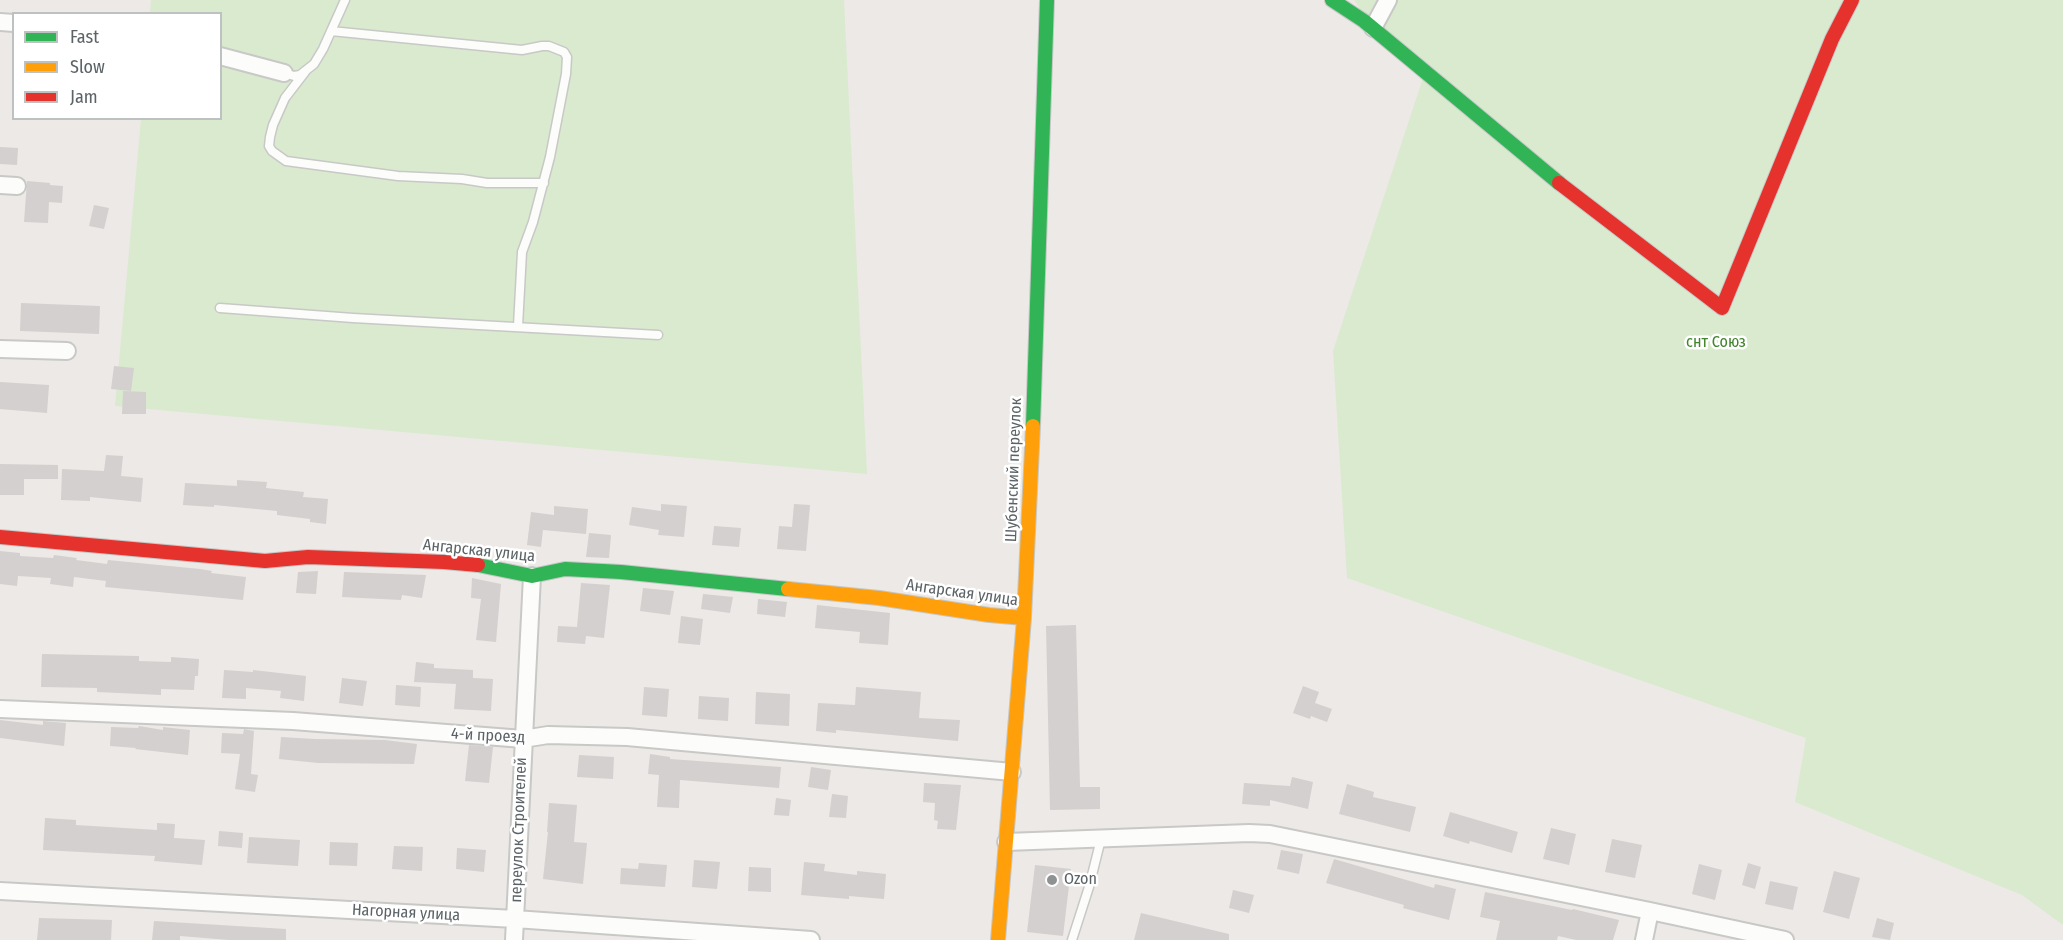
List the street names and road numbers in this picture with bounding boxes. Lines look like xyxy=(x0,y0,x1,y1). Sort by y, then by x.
street label: Шубенский переулок xyxy=(1002,398,1026,542)
street label: Ангарская улица xyxy=(422,536,536,566)
street label: Ангарская улица xyxy=(905,576,1019,610)
street label: 4-й проезд xyxy=(451,724,525,748)
street label: переулок Строителей xyxy=(507,757,531,903)
street label: Нагорная улица xyxy=(351,901,461,925)

